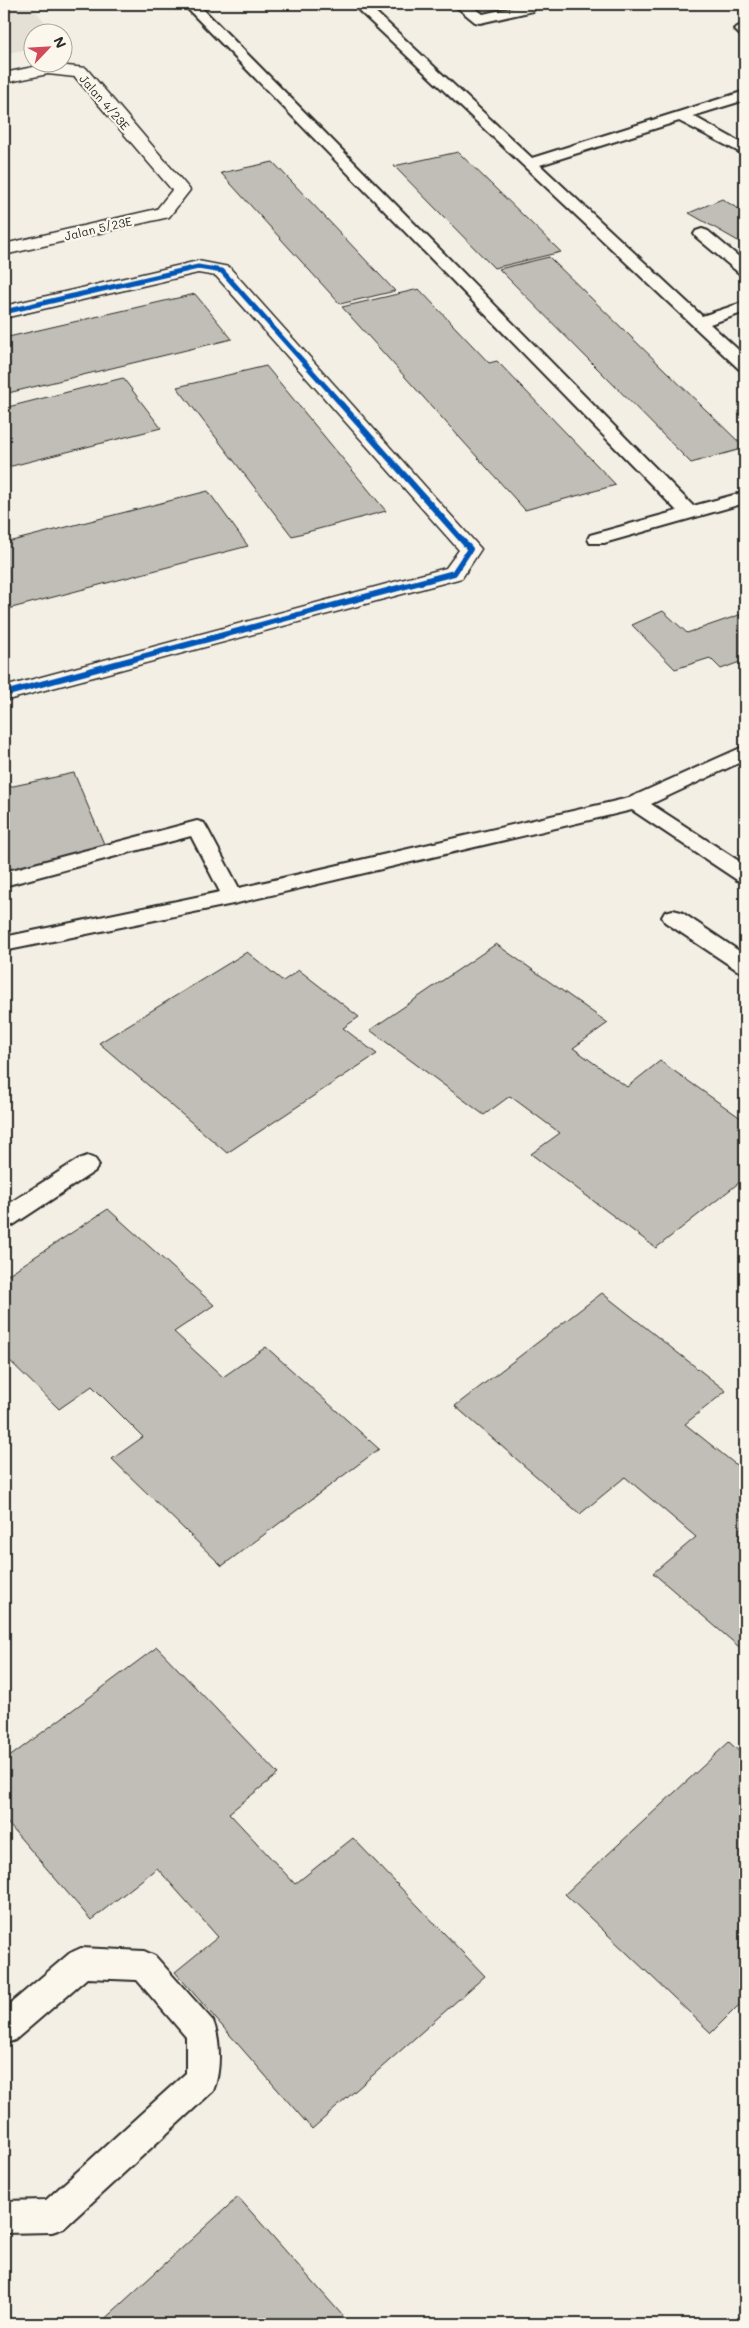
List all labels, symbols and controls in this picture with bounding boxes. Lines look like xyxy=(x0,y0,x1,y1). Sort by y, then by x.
north arrow xyxy=(22,22,72,72)
text: N xyxy=(49,33,71,51)
street label: Jalan 4/23E xyxy=(76,71,134,133)
street label: Jalan 5/23E xyxy=(63,212,133,244)

